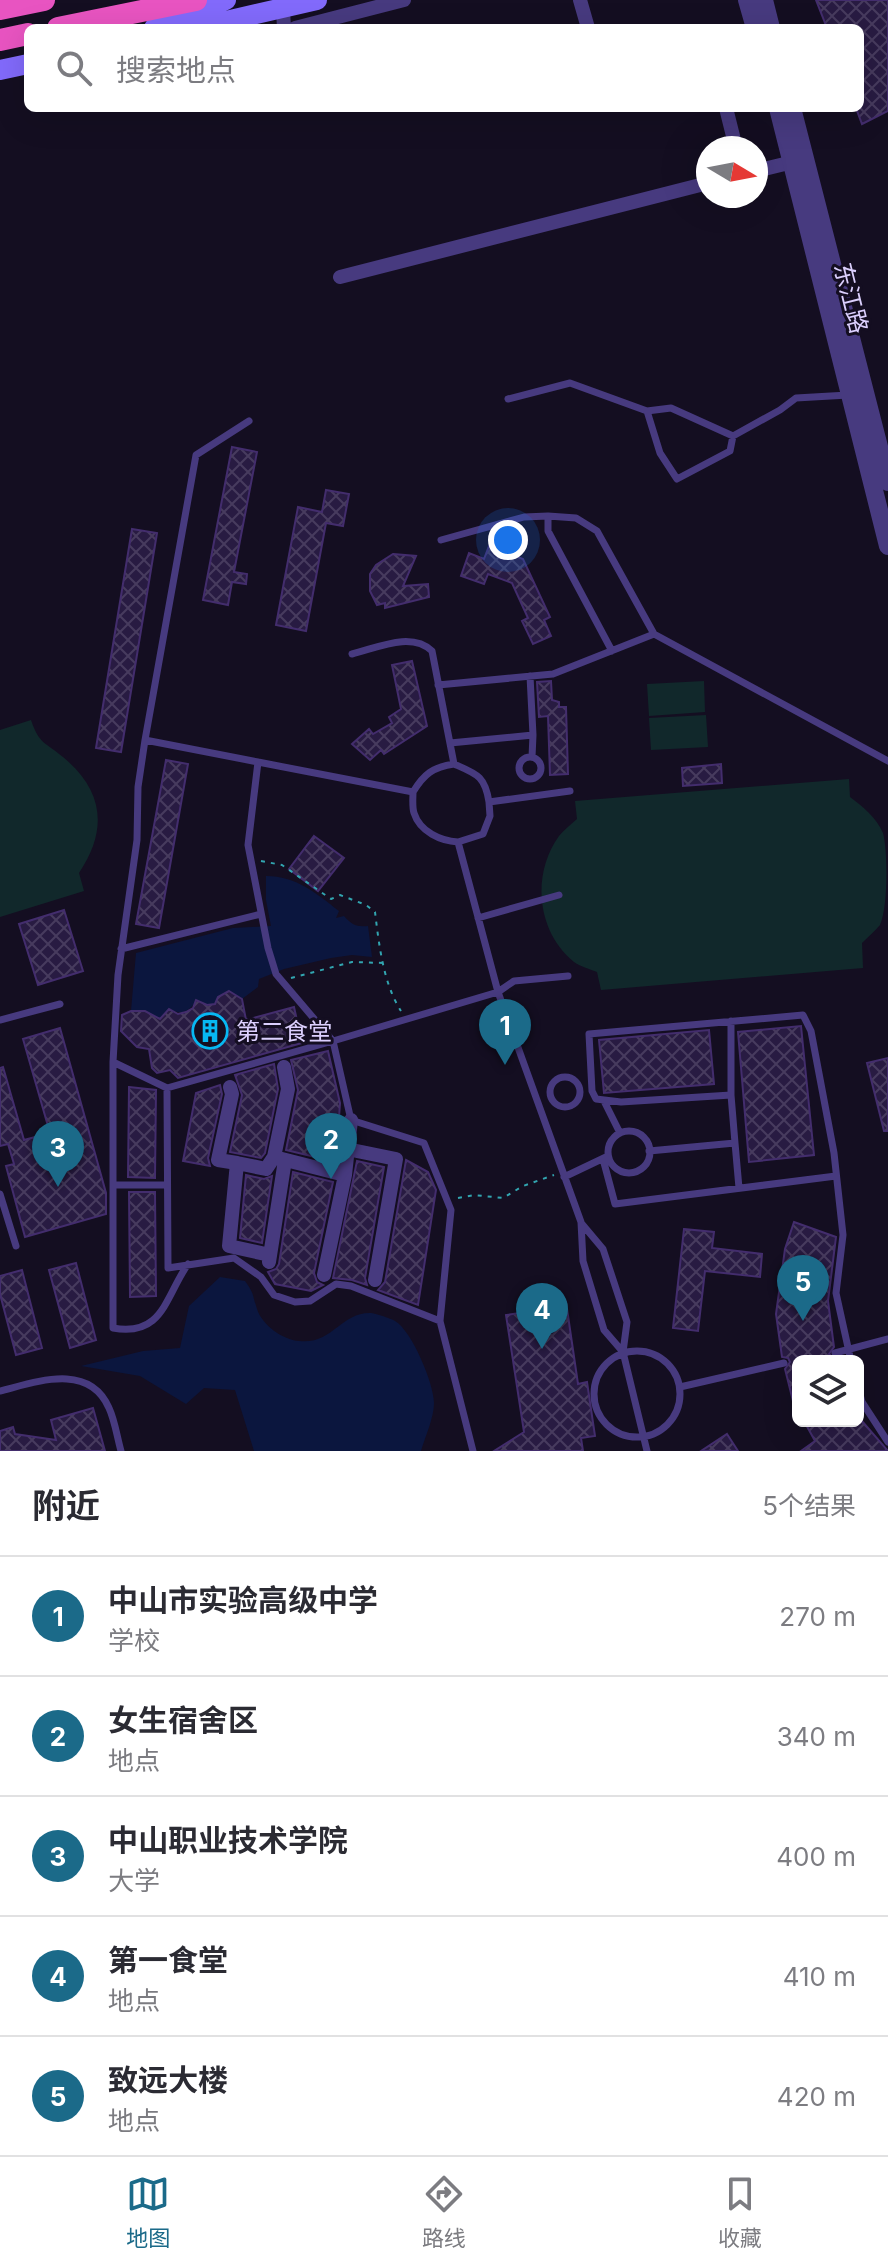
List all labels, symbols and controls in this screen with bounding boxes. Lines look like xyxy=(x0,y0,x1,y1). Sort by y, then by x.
search box xyxy=(24,24,864,112)
icon: search xyxy=(52,46,96,90)
text: 搜索地点 xyxy=(116,52,236,88)
north arrow xyxy=(696,136,768,208)
street label: 东江路 xyxy=(828,260,874,336)
your location xyxy=(488,520,528,560)
pin: 1 xyxy=(479,999,531,1065)
building icon: 第二食堂 xyxy=(191,1012,229,1050)
place label: 第二食堂 xyxy=(236,1017,332,1046)
pin: 2 xyxy=(305,1113,357,1179)
pin: 3 xyxy=(32,1121,84,1187)
pin: 5 xyxy=(777,1255,829,1321)
pin: 4 xyxy=(516,1283,568,1349)
map controls xyxy=(792,1355,864,1427)
button: layers xyxy=(792,1355,864,1427)
text: 附近 xyxy=(32,1485,100,1526)
text: 5个结果 xyxy=(762,1490,856,1521)
text: 中山市实验高级中学 xyxy=(108,1582,378,1618)
text: 1 xyxy=(52,1601,64,1632)
text: 270 m xyxy=(779,1601,856,1632)
text: 学校 xyxy=(108,1625,160,1656)
text: 女生宿舍区 xyxy=(108,1702,258,1738)
text: 2 xyxy=(50,1721,66,1752)
text: 340 m xyxy=(777,1721,856,1752)
text: 地点 xyxy=(108,1745,160,1776)
text: 中山职业技术学院 xyxy=(108,1822,348,1858)
text: 3 xyxy=(50,1841,66,1872)
text: 400 m xyxy=(776,1841,856,1872)
text: 大学 xyxy=(108,1865,160,1896)
text: 第一食堂 xyxy=(108,1942,228,1978)
text: 4 xyxy=(49,1961,67,1992)
text: 410 m xyxy=(783,1961,856,1992)
text: 地点 xyxy=(108,1985,160,2016)
text: 致远大楼 xyxy=(108,2062,228,2098)
text: 5 xyxy=(50,2081,66,2112)
text: 420 m xyxy=(777,2081,856,2112)
text: 地点 xyxy=(108,2105,160,2136)
tab: 地图 xyxy=(126,2172,170,2252)
tab: 路线 xyxy=(422,2172,466,2252)
tab: 收藏 xyxy=(718,2172,762,2252)

